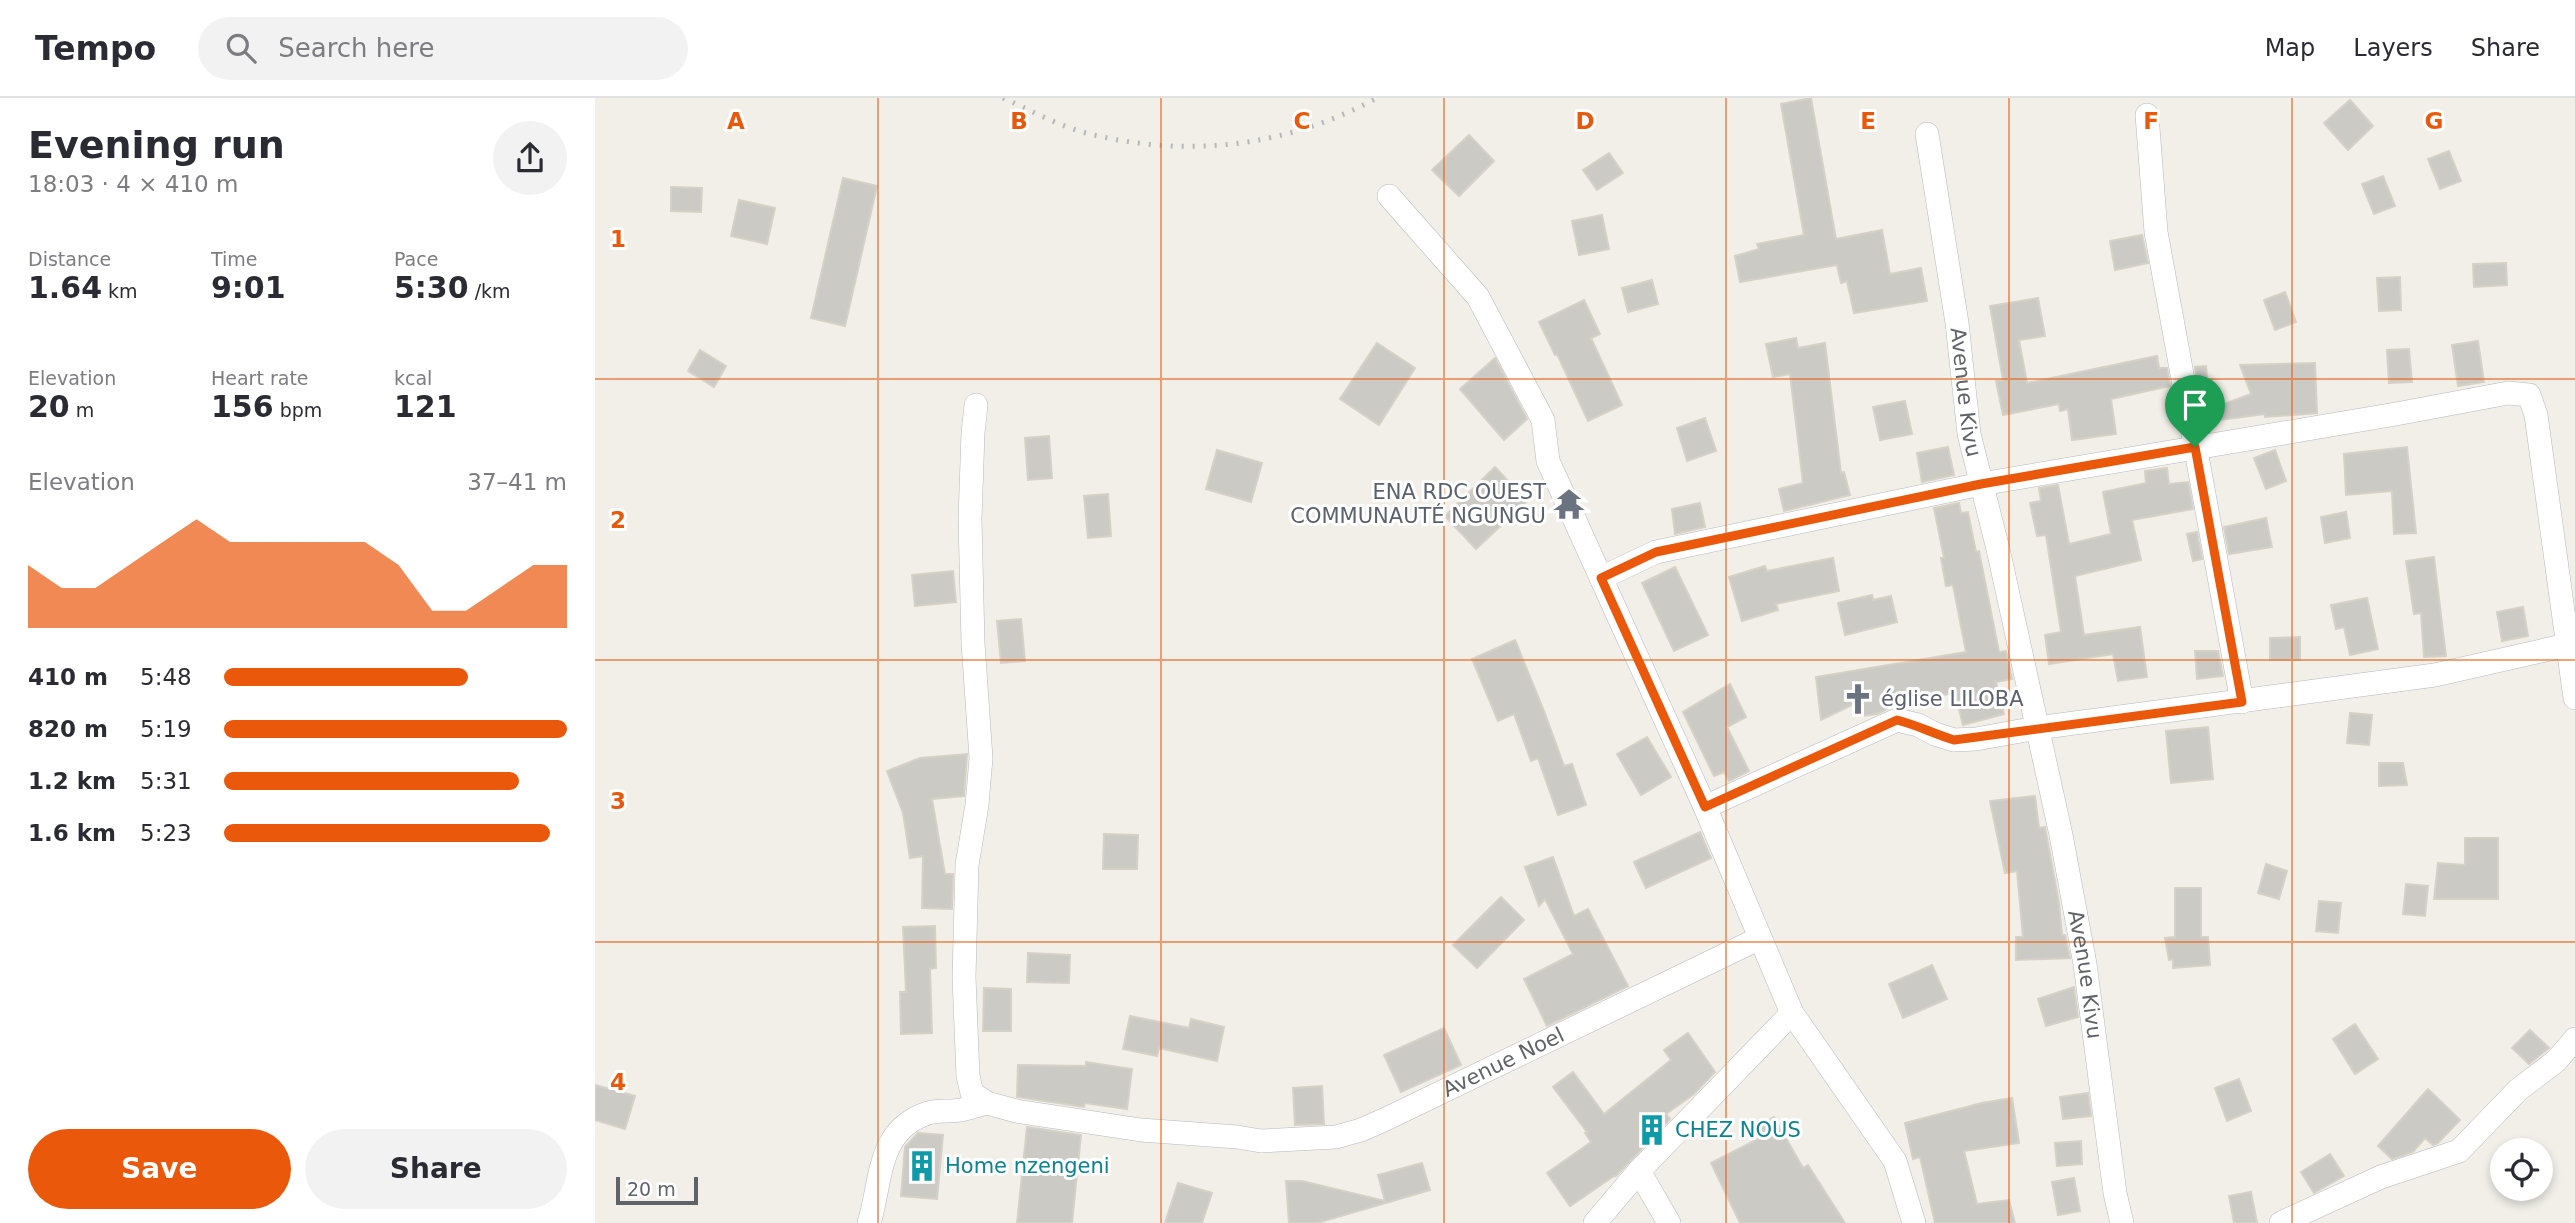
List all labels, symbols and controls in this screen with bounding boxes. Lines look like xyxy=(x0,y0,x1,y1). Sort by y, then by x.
search box xyxy=(198,17,688,80)
text: Tempo xyxy=(35,29,156,68)
icon: search xyxy=(222,29,260,67)
text: Search here xyxy=(278,33,434,63)
text: Map xyxy=(2265,34,2315,62)
text: Layers xyxy=(2353,34,2433,62)
text: Share xyxy=(2471,34,2540,62)
text: A xyxy=(727,108,745,134)
text: B xyxy=(1010,108,1028,134)
text: C xyxy=(1294,108,1310,134)
text: D xyxy=(1575,108,1595,134)
text: E xyxy=(1860,108,1876,134)
text: F xyxy=(2143,108,2159,134)
text: G xyxy=(2425,108,2443,134)
button: share xyxy=(493,121,567,195)
text: Evening run xyxy=(28,123,285,167)
text: 18:03 · 4 × 410 m xyxy=(28,171,238,197)
text: 1 xyxy=(610,226,626,252)
text: Distance xyxy=(28,248,111,270)
text: Time xyxy=(211,248,258,270)
text: Pace xyxy=(394,248,438,270)
text: 1.64 xyxy=(28,270,102,305)
text: 9:01 xyxy=(211,270,286,305)
text: 5:30 xyxy=(394,270,469,305)
text: km xyxy=(102,280,138,302)
text: /km xyxy=(469,280,511,302)
street label: Avenue Kivu xyxy=(1946,326,1986,459)
text: Elevation xyxy=(28,367,116,389)
text: Heart rate xyxy=(211,367,309,389)
text: kcal xyxy=(394,367,432,389)
pin xyxy=(2165,375,2225,447)
icon: arrive xyxy=(2176,386,2214,424)
text: 20 xyxy=(28,389,70,424)
text: 156 xyxy=(211,389,274,424)
text: 121 xyxy=(394,389,457,424)
text: m xyxy=(70,399,94,421)
text: bpm xyxy=(274,399,322,421)
text: Elevation xyxy=(28,469,135,495)
text: 37–41 m xyxy=(467,469,567,495)
place label: ENA RDC OUEST COMMUNAUTÉ NGUNGU xyxy=(1290,480,1546,528)
temple icon: ENA RDC OUEST COMMUNAUTÉ NGUNGU xyxy=(1552,487,1586,521)
text: 2 xyxy=(610,507,626,533)
text: 410 m xyxy=(28,664,108,690)
text: 5:48 xyxy=(140,664,192,690)
church icon: église LILOBA xyxy=(1841,682,1875,716)
place label: église LILOBA xyxy=(1881,687,2024,711)
text: 820 m xyxy=(28,716,108,742)
text: 5:19 xyxy=(140,716,192,742)
text: 1.2 km xyxy=(28,768,116,794)
text: 5:31 xyxy=(140,768,192,794)
text: 3 xyxy=(610,788,626,814)
text: 1.6 km xyxy=(28,820,116,846)
text: 5:23 xyxy=(140,820,192,846)
street label: Avenue Kivu xyxy=(2063,908,2107,1040)
street label: Avenue Noel xyxy=(1439,1023,1568,1102)
text: 4 xyxy=(610,1069,626,1095)
building icon: CHEZ NOUS xyxy=(1635,1113,1669,1147)
place label: CHEZ NOUS xyxy=(1675,1118,1801,1142)
button: Save xyxy=(28,1129,291,1209)
button: Share xyxy=(305,1129,567,1209)
map controls xyxy=(2490,1138,2553,1201)
button: locate xyxy=(2490,1138,2553,1201)
building icon: Home nzengeni xyxy=(905,1149,939,1183)
place label: Home nzengeni xyxy=(945,1154,1110,1178)
scale bar xyxy=(616,1174,698,1206)
text: 20 m xyxy=(627,1178,676,1200)

